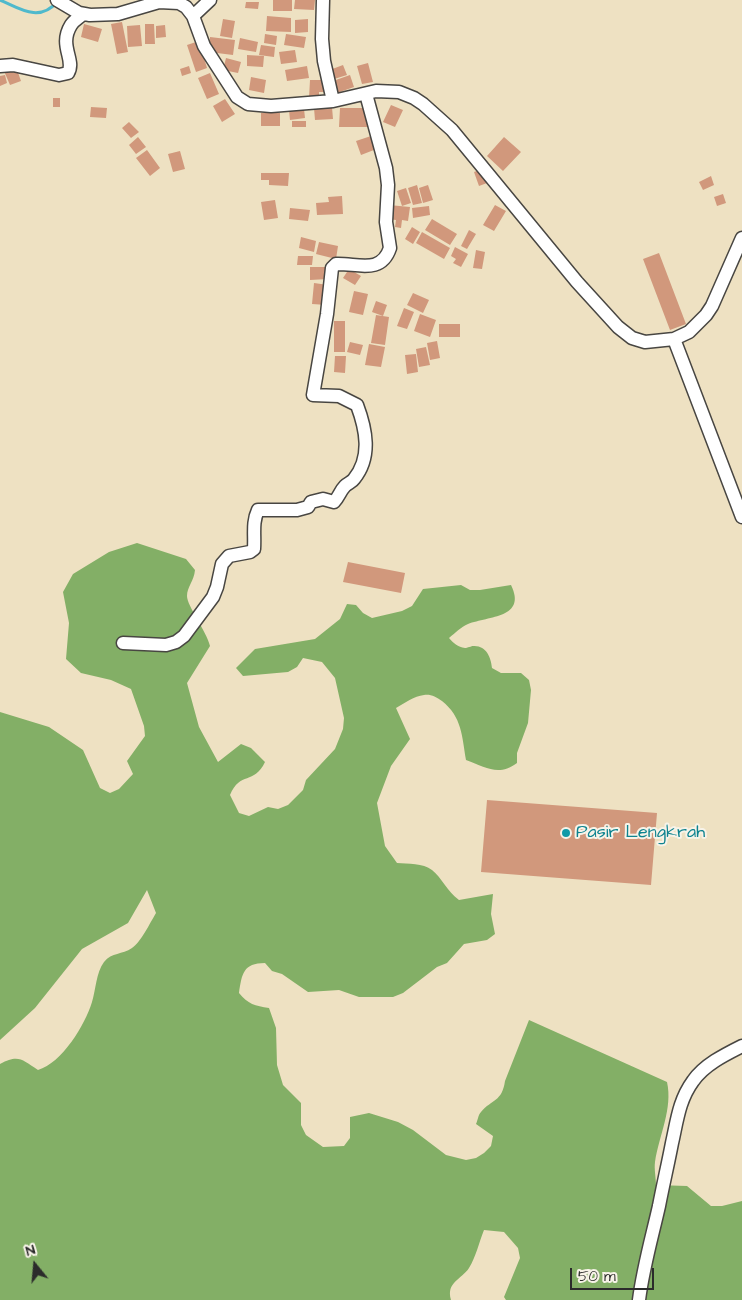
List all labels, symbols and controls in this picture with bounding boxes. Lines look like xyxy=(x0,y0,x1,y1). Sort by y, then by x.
place label: Pasir Lengkrah xyxy=(576,822,705,844)
marker: Pasir Lengkrah xyxy=(560,827,572,839)
north arrow xyxy=(10,1240,60,1290)
text: N xyxy=(23,1240,38,1262)
scale bar xyxy=(572,1258,656,1290)
text: 50 m xyxy=(578,1266,616,1287)

